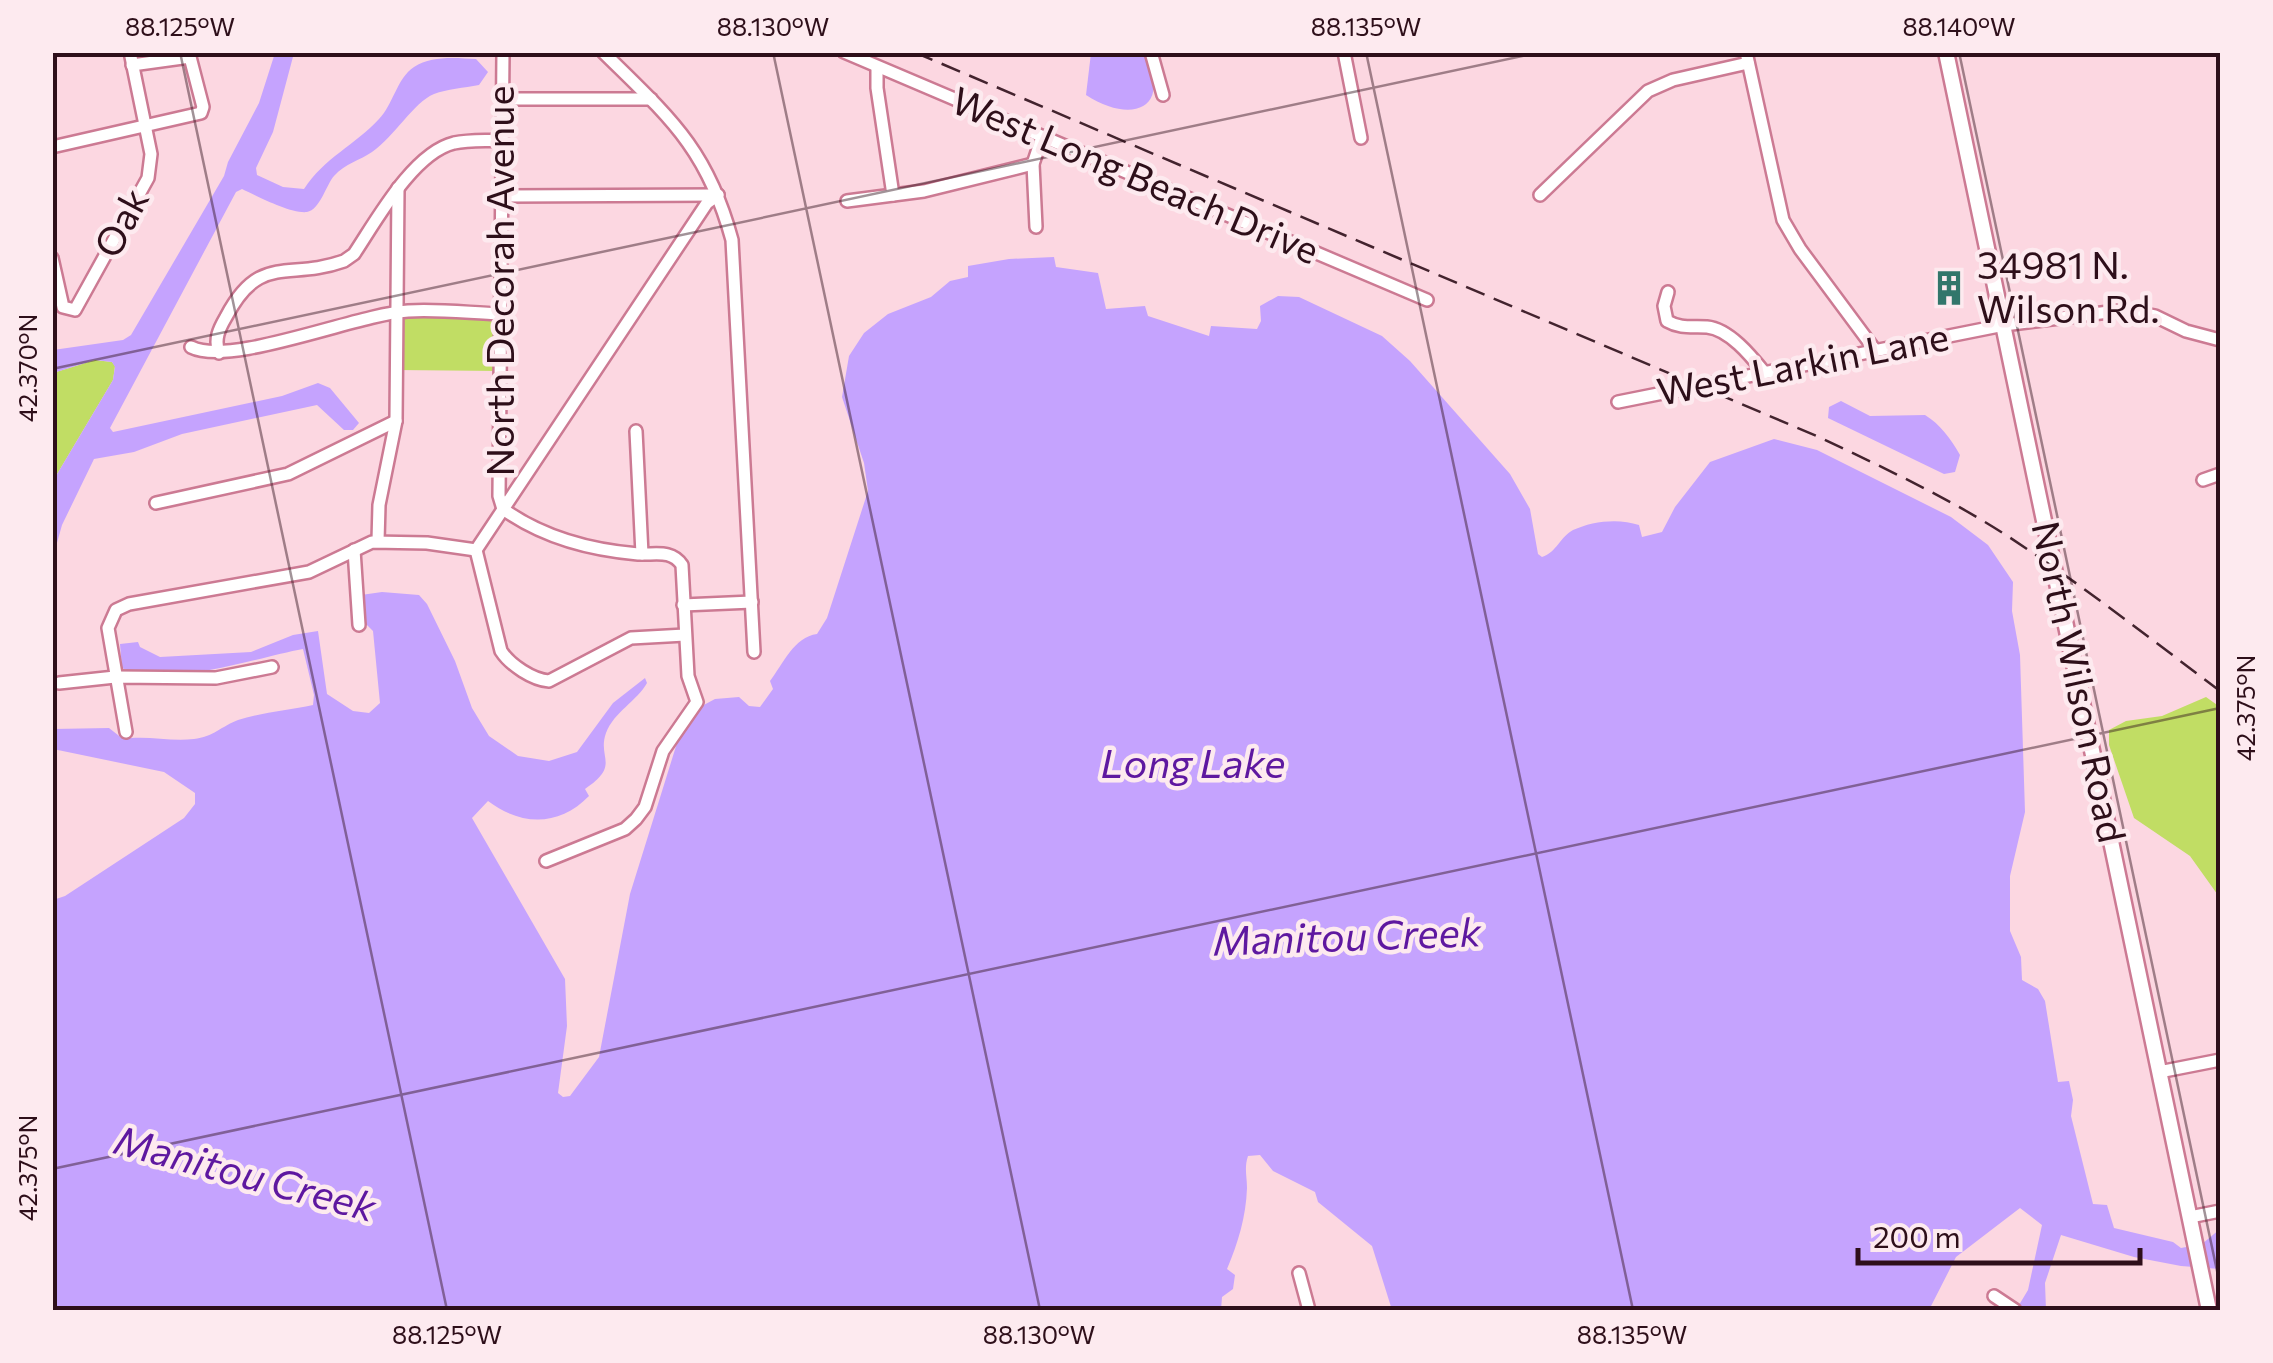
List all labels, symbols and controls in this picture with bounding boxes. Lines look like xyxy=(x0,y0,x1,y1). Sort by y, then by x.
text: 88.125°W xyxy=(125,11,235,41)
text: 88.130°W xyxy=(717,11,829,41)
text: 88.135°W xyxy=(1311,11,1421,41)
text: 88.140°W xyxy=(1902,11,2016,41)
street label: West Long Beach Drive xyxy=(945,75,1327,272)
street label: North Decorah Avenue xyxy=(475,85,522,477)
street label: Oak xyxy=(82,179,157,264)
place label: 34981 N. Wilson Rd. xyxy=(1977,240,2159,331)
building icon: 34981 N. Wilson Rd. xyxy=(1930,269,1968,307)
street label: West Larkin Lane xyxy=(1653,311,1952,414)
text: 42.370°N xyxy=(12,314,42,422)
street label: North Wilson Road xyxy=(2023,517,2137,846)
text: 42.375°N xyxy=(2230,655,2260,761)
water label: Long Lake xyxy=(1101,737,1285,786)
water label: Manitou Creek xyxy=(1212,905,1483,964)
water label: Manitou Creek xyxy=(110,1113,383,1230)
text: 42.375°N xyxy=(12,1115,42,1221)
scale bar xyxy=(1858,1203,2140,1265)
text: 200 m xyxy=(1873,1217,1961,1254)
text: 88.125°W xyxy=(392,1319,502,1349)
text: 88.130°W xyxy=(983,1319,1095,1349)
text: 88.135°W xyxy=(1577,1319,1687,1349)

